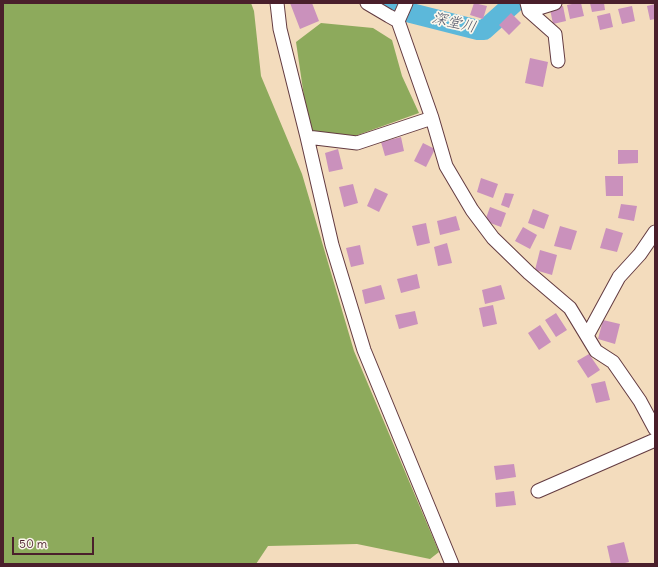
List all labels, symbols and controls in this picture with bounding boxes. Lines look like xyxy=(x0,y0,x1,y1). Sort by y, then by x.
water label: 深堂川 xyxy=(430,9,478,37)
scale bar xyxy=(14,529,96,555)
text: 50 m xyxy=(19,536,47,551)

